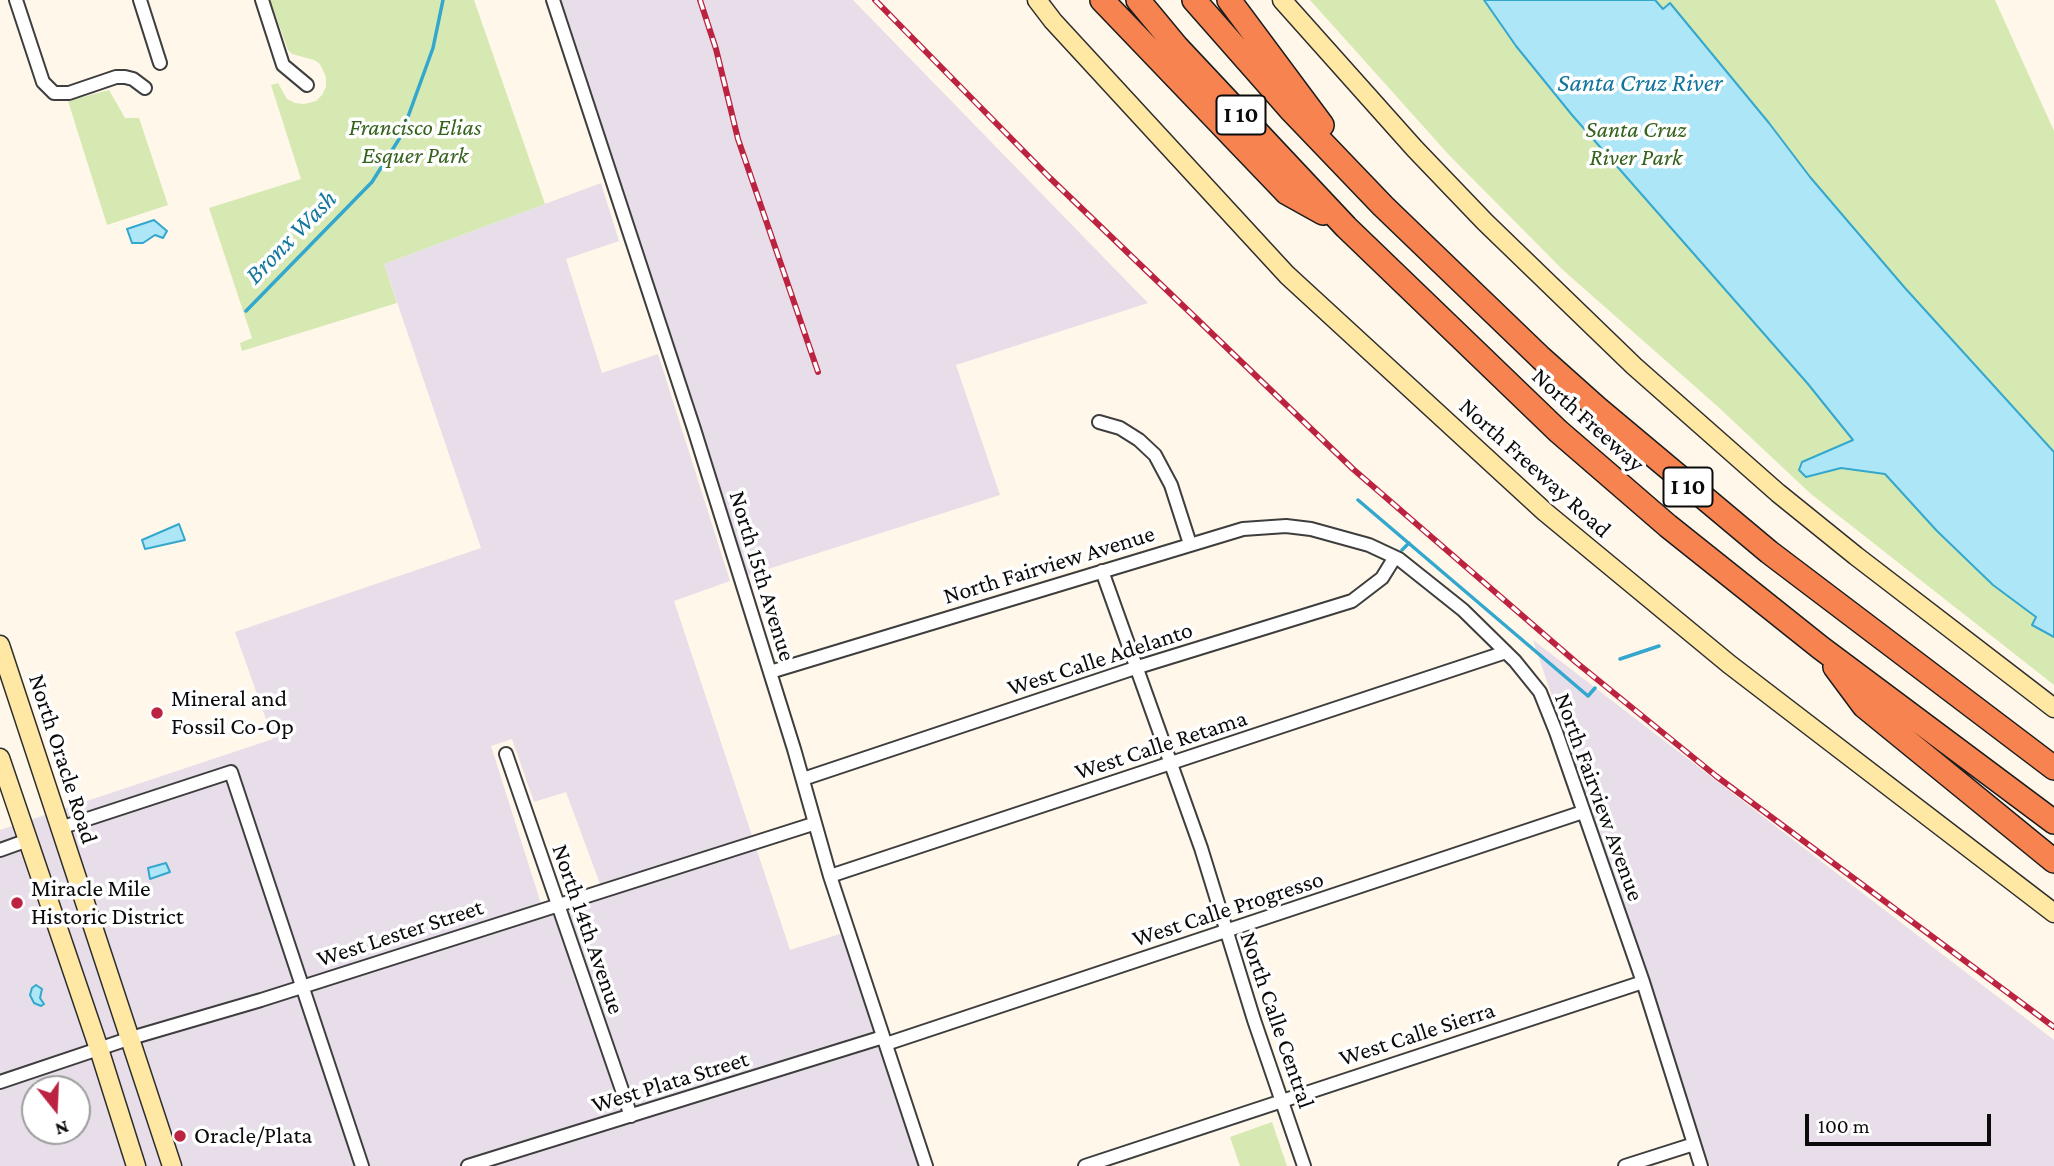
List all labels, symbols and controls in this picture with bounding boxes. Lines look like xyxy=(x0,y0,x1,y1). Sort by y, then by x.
water label: Santa Cruz River xyxy=(1557,67,1723,99)
road number: I 10 xyxy=(1216,96,1266,134)
park label: Francisco Elias Esquer Park xyxy=(349,114,481,170)
park label: Santa Cruz River Park xyxy=(1585,116,1687,172)
water label: Bronx Wash xyxy=(239,184,343,290)
street label: North Freeway xyxy=(1526,362,1650,478)
street label: North Freeway Road xyxy=(1453,392,1617,544)
road number: I 10 xyxy=(1664,467,1712,506)
street label: North 15th Avenue xyxy=(722,487,802,665)
street label: North Fairview Avenue xyxy=(940,519,1158,611)
street label: West Calle Adelanto xyxy=(1004,615,1196,703)
street label: North Oracle Road xyxy=(22,671,104,847)
place label: Mineral and Fossil Co-Op xyxy=(171,685,294,741)
street label: North Fairview Avenue xyxy=(1548,689,1650,905)
street label: West Calle Retama xyxy=(1071,704,1251,786)
marker: Mineral and Fossil Co-Op xyxy=(149,705,165,721)
street label: North 14th Avenue xyxy=(545,840,631,1018)
street label: West Calle Progresso xyxy=(1129,865,1327,953)
place label: Miracle Mile Historic District xyxy=(31,875,184,931)
street label: West Lester Street xyxy=(313,893,487,973)
marker: Miracle Mile Historic District xyxy=(9,895,25,911)
street label: North Calle Central xyxy=(1233,928,1321,1112)
street label: West Calle Sierra xyxy=(1336,995,1498,1073)
street label: West Plata Street xyxy=(588,1044,752,1120)
north arrow xyxy=(21,1075,91,1145)
scale bar xyxy=(1809,1100,1994,1144)
text: 100 m xyxy=(1818,1114,1870,1138)
text: N xyxy=(53,1117,71,1141)
place label: Oracle/Plata xyxy=(194,1122,312,1150)
marker: Oracle/Plata xyxy=(172,1128,188,1144)

